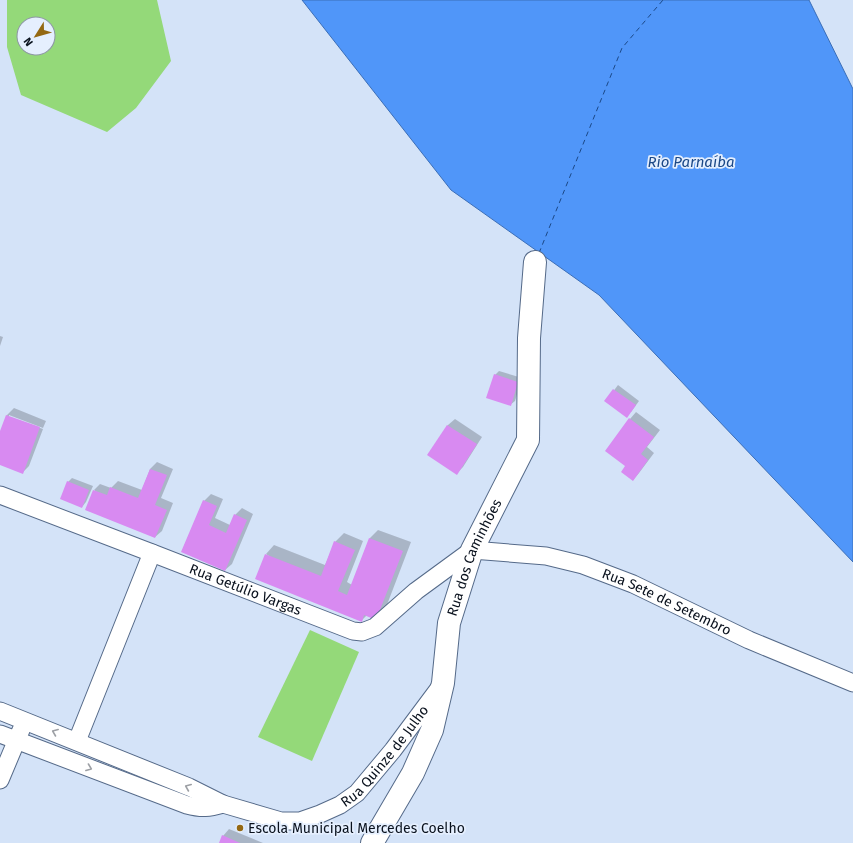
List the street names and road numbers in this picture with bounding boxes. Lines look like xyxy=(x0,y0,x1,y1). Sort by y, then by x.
street label: Rua dos Caminhões xyxy=(444,496,506,618)
street label: Rua Getúlio Vargas xyxy=(187,560,304,619)
street label: Rua Sete de Setembro xyxy=(600,565,734,639)
street label: Rua Quinze de Julho xyxy=(338,702,432,811)

